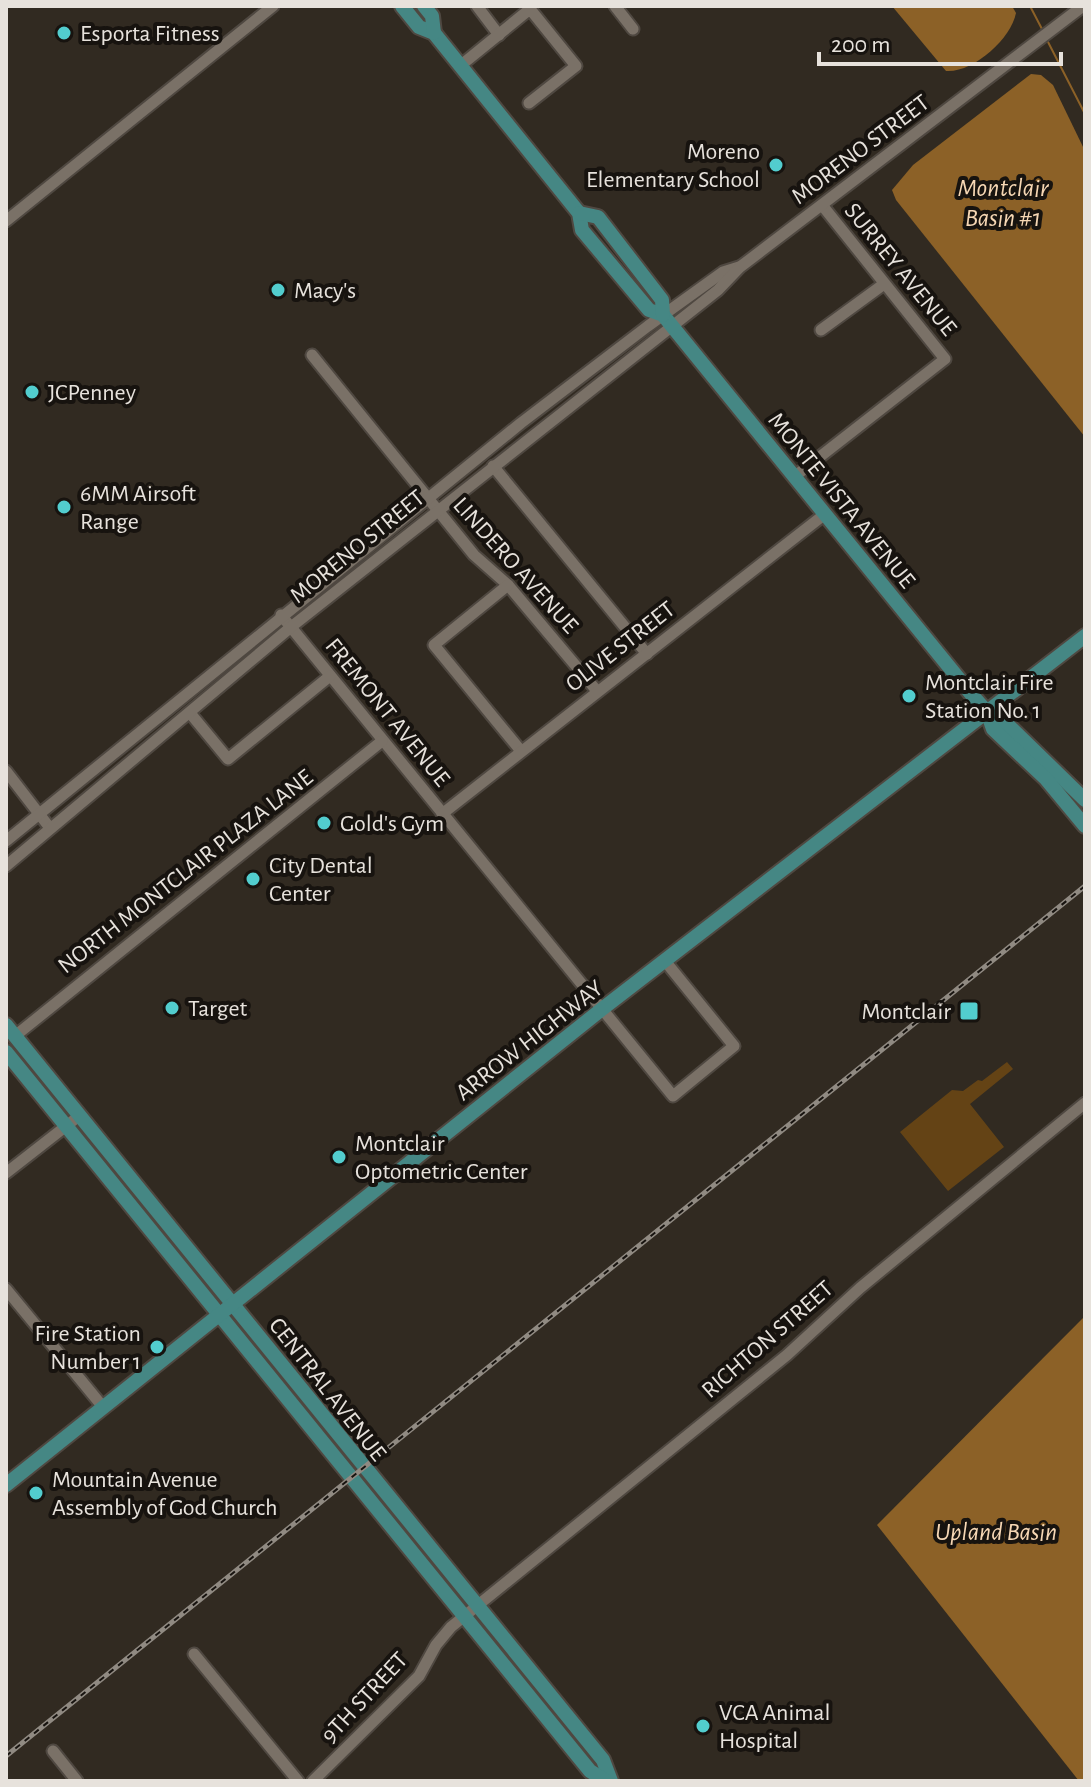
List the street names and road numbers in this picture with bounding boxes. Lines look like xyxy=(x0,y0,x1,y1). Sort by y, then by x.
street label: MORENO STREET xyxy=(787,90,934,209)
street label: SURREY AVENUE xyxy=(840,199,961,341)
street label: MONTE VISTA AVENUE xyxy=(763,408,919,593)
street label: MORENO STREET xyxy=(286,485,430,608)
street label: LINDERO AVENUE xyxy=(448,493,583,639)
street label: OLIVE STREET xyxy=(562,597,680,697)
street label: FREMONT AVENUE xyxy=(320,634,454,792)
street label: NORTH MONTCLAIR PLAZA LANE xyxy=(54,765,318,978)
street label: ARROW HIGHWAY xyxy=(451,976,608,1106)
street label: RICHTON STREET xyxy=(697,1276,838,1403)
street label: CENTRAL AVENUE xyxy=(264,1313,391,1466)
street label: 9TH STREET xyxy=(317,1648,413,1748)

